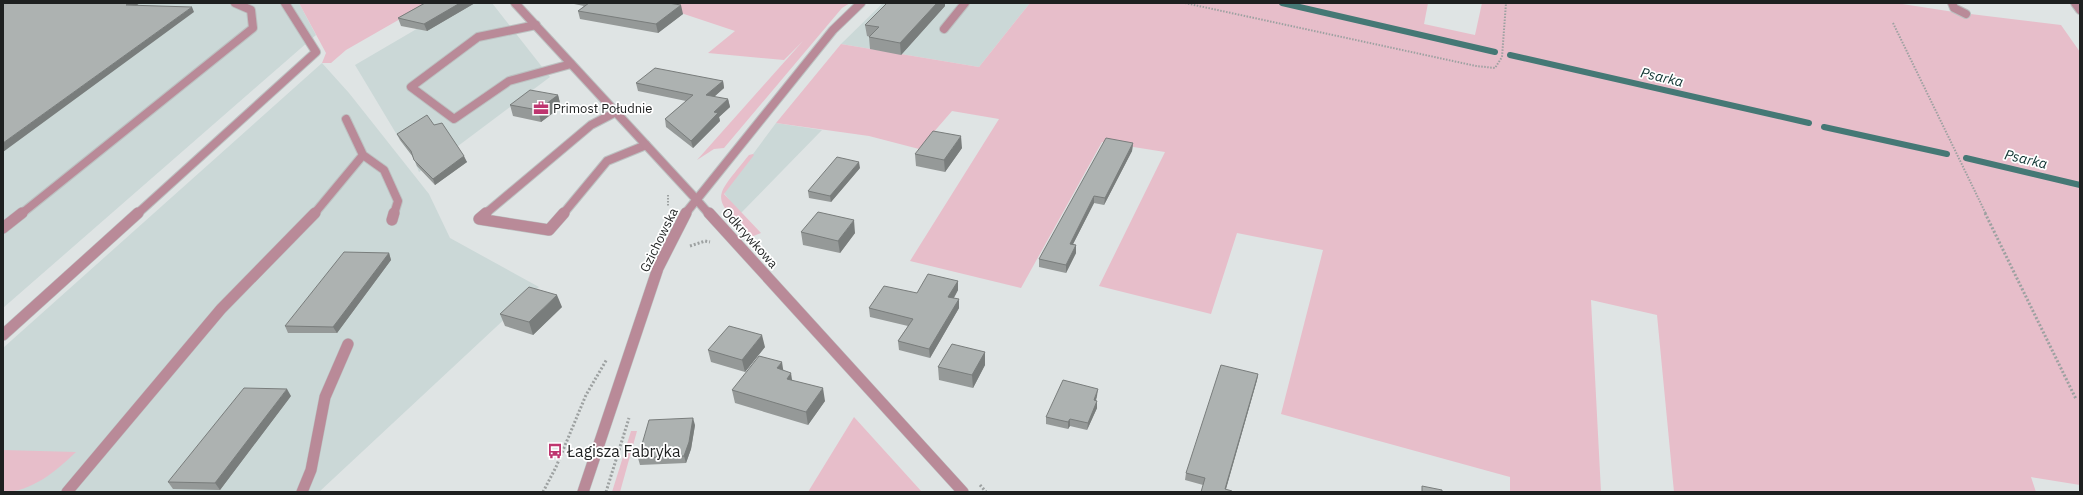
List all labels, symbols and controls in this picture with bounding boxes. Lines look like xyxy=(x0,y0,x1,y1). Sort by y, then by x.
water label: Psarka xyxy=(1639,63,1685,91)
office icon: Primost Południe xyxy=(532,99,550,117)
place label: Primost Południe xyxy=(553,100,652,117)
water label: Psarka xyxy=(2003,145,2049,173)
street label: Odkrywkowa xyxy=(718,204,782,272)
street label: Gzichowska xyxy=(636,205,682,275)
place label: Łagisza Fabryka xyxy=(566,441,681,461)
bus stop icon: Łagisza Fabryka xyxy=(546,442,564,460)

